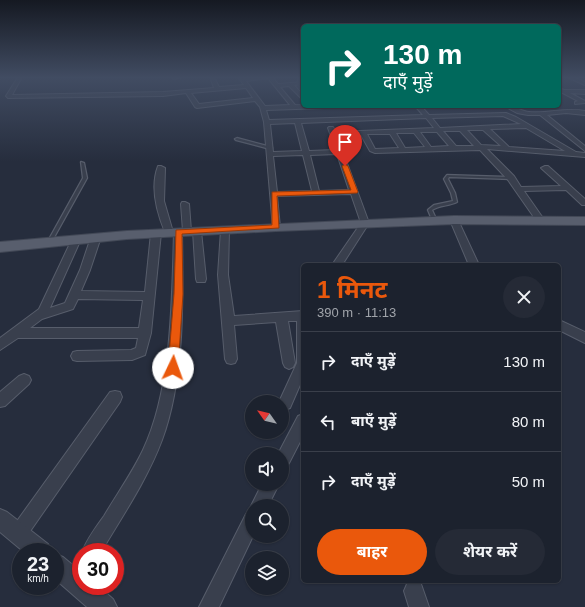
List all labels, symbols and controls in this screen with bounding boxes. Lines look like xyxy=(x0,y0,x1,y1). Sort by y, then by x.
text: 130 m xyxy=(383,39,462,70)
icon: right xyxy=(317,40,369,92)
text: दाएँ मुड़ें xyxy=(383,72,433,92)
pin xyxy=(328,125,362,166)
icon: arrive xyxy=(334,131,356,153)
text: 1 मिनट xyxy=(317,276,387,303)
button: close xyxy=(503,276,545,318)
text: 390 m · 11:13 xyxy=(317,305,396,320)
position arrow xyxy=(152,347,194,389)
icon: right xyxy=(317,351,339,373)
text: दाएँ मुड़ें xyxy=(351,352,395,369)
text: 130 m xyxy=(503,353,545,370)
north arrow xyxy=(245,395,289,439)
map controls xyxy=(245,395,289,595)
icon: left xyxy=(317,411,339,433)
text: बाएँ मुड़ें xyxy=(351,412,396,429)
text: 80 m xyxy=(512,413,545,430)
button: sound xyxy=(245,447,289,491)
icon: right xyxy=(317,471,339,493)
text: दाएँ मुड़ें xyxy=(351,472,395,489)
text: 50 m xyxy=(512,473,545,490)
button: search xyxy=(245,499,289,543)
button: बाहर xyxy=(317,529,427,575)
button: शेयर करें xyxy=(435,529,545,575)
speed limit sign: 30 xyxy=(72,543,124,595)
button: layers xyxy=(245,551,289,595)
text: 23 xyxy=(27,553,49,575)
text: km/h xyxy=(27,573,49,584)

